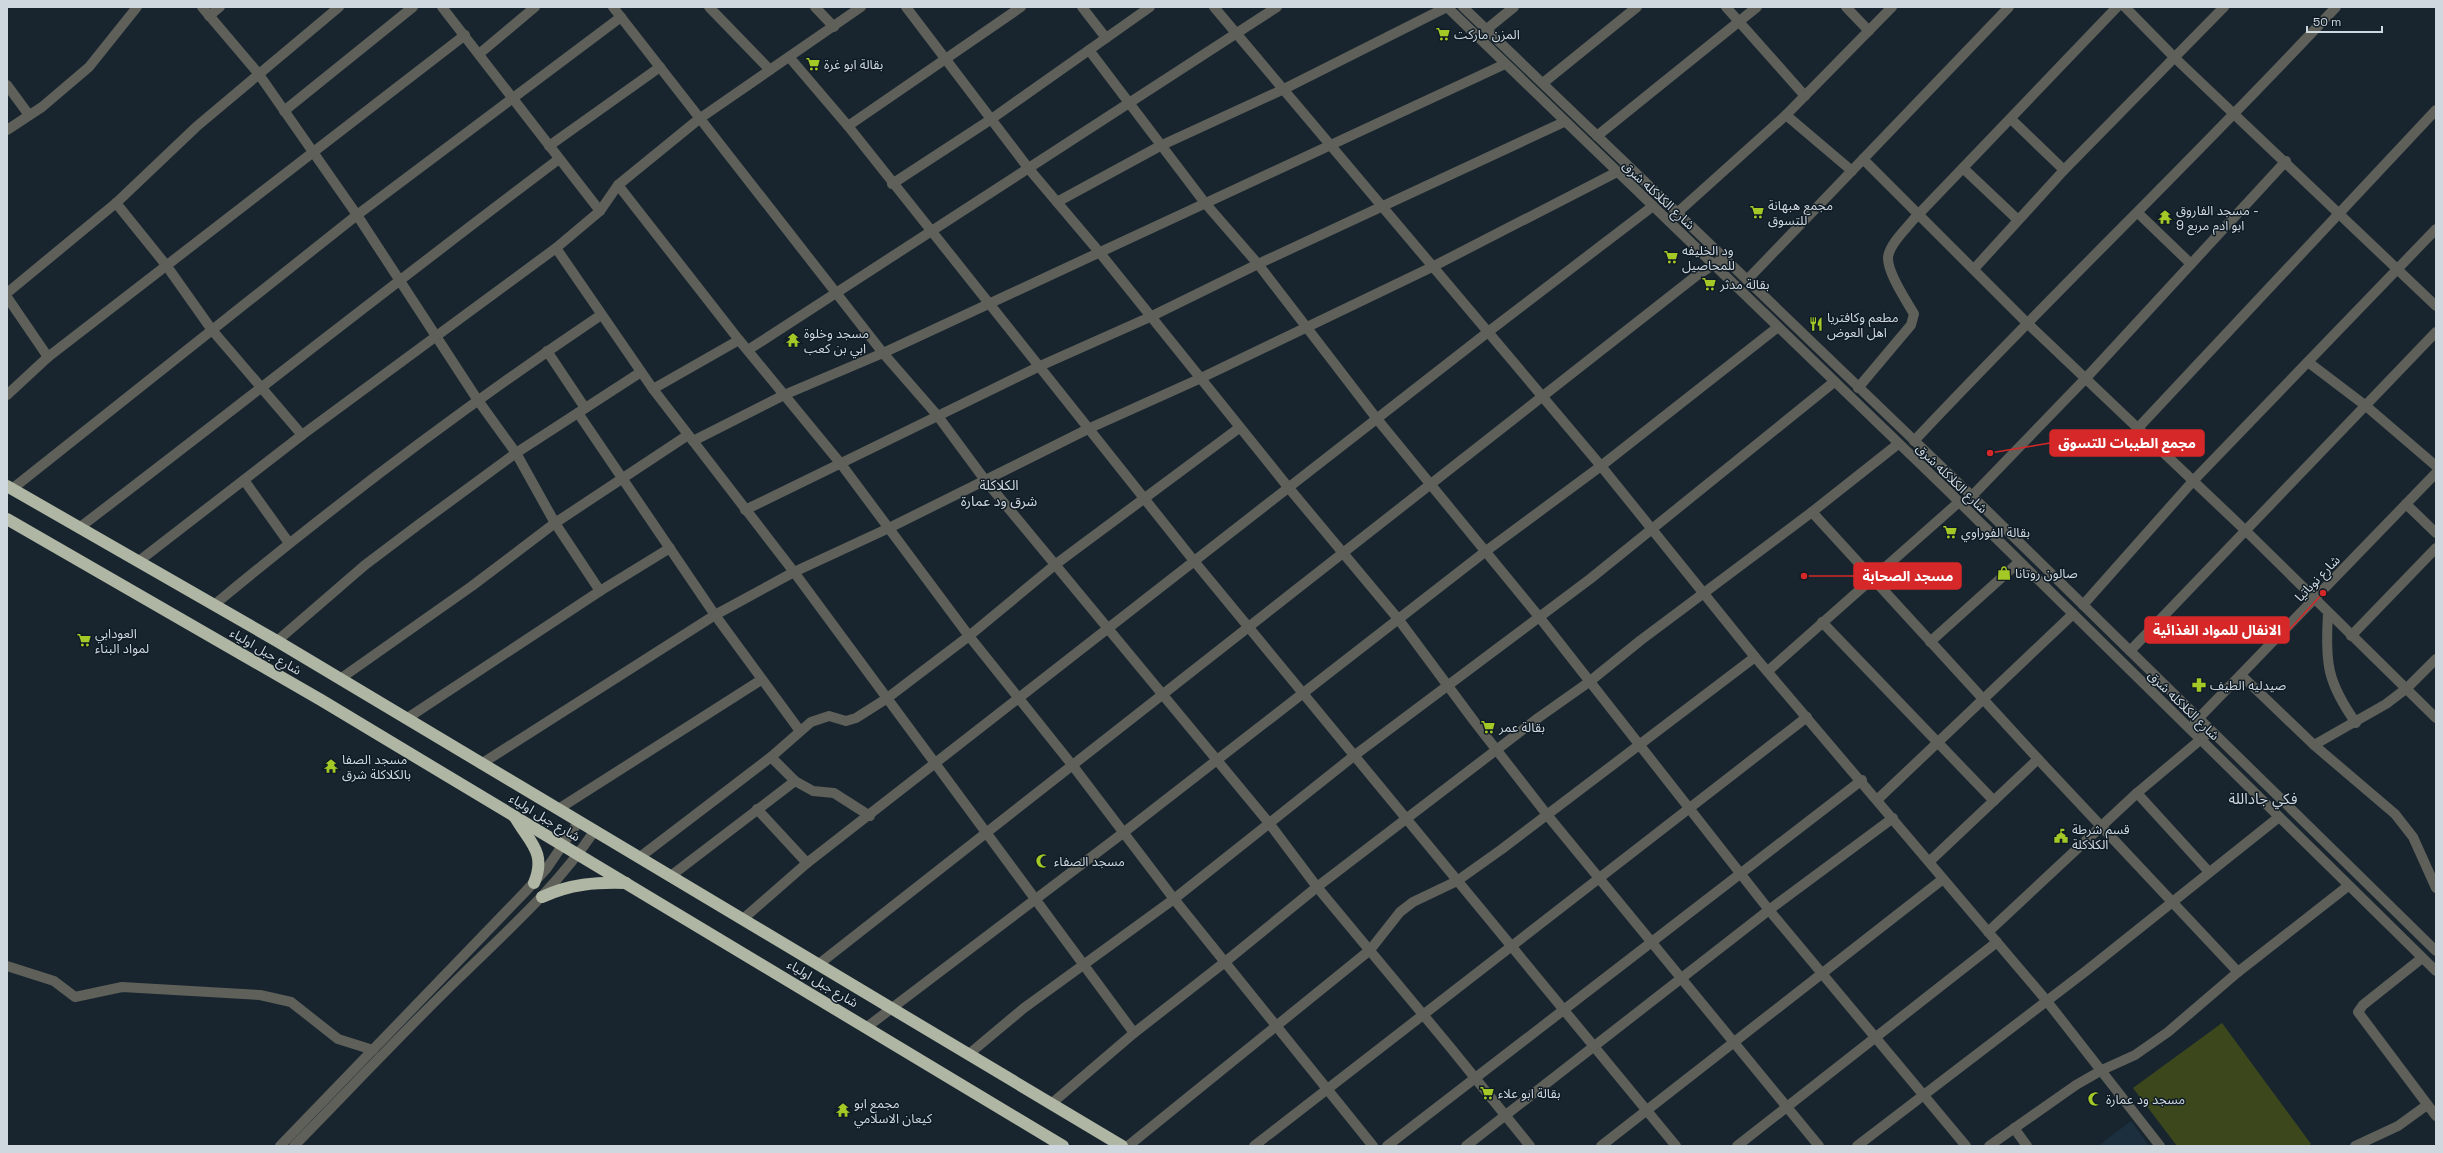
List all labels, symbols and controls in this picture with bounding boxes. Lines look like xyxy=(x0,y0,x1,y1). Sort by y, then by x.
scale bar xyxy=(2307,8,2382,34)
text: 50 m xyxy=(2313,14,2341,30)
supermarket icon: المزن ماركت xyxy=(1435,26,1451,42)
place label: المزن ماركت xyxy=(1454,26,1520,43)
supermarket icon: بقالة ابو غرة xyxy=(805,56,821,72)
place label: بقالة ابو غرة xyxy=(824,56,883,73)
street label: شارع الكلاكله شرق xyxy=(1617,157,1699,235)
place label: مجمع هبهانة للتسوق xyxy=(1768,197,1833,229)
place label: مسجد الفاروق - ابو ادم مربع 9 xyxy=(2176,202,2259,236)
supermarket icon: مجمع هبهانة للتسوق xyxy=(1749,204,1765,220)
temple icon: مسجد الفاروق - ابو ادم مربع 9 xyxy=(2157,209,2173,225)
place label: ود الخليفه للمحاصيل xyxy=(1682,242,1735,274)
supermarket icon: ود الخليفه للمحاصيل xyxy=(1663,249,1679,265)
supermarket icon: بقالة مدثر xyxy=(1701,276,1717,292)
place label: بقالة مدثر xyxy=(1719,276,1770,293)
place label: مطعم وكافتريا اهل العوض xyxy=(1827,309,1899,341)
restaurant icon: مطعم وكافتريا اهل العوض xyxy=(1808,316,1824,332)
place label: مسجد وخلوة ابي بن كعب xyxy=(804,325,869,359)
temple icon: مسجد وخلوة ابي بن كعب xyxy=(785,332,801,348)
callout: مجمع الطيبات للتسوق xyxy=(2050,430,2204,456)
text: مجمع الطيبات للتسوق xyxy=(2058,434,2196,453)
street label: شارع الكلاكله شرق xyxy=(1911,440,1991,518)
district label: الكلاكلة شرق ود عمارة xyxy=(961,476,1037,510)
supermarket icon: بقالة الفوراوي xyxy=(1942,524,1958,540)
place label: بقالة الفوراوي xyxy=(1961,524,2030,543)
street label: شارع نوباتيا xyxy=(2291,552,2345,607)
callout: مسجد الصحابة xyxy=(1854,563,1961,589)
shop icon: صالون روتانا xyxy=(1996,565,2012,581)
place label: صالون روتانا xyxy=(2015,565,2078,582)
text: مسجد الصحابة xyxy=(1863,567,1954,585)
callout: الانفال للمواد الغذائية xyxy=(2145,617,2289,643)
text: الانفال للمواد الغذائية xyxy=(2153,621,2281,639)
street label: شارع جبل اولياء xyxy=(226,624,305,680)
place label: العودابي لمواد البناء xyxy=(95,625,149,657)
supermarket icon: العودابي لمواد البناء xyxy=(76,632,92,648)
street label: شارع الكلاكله شرق xyxy=(2143,667,2223,745)
pharmacy icon: صيدليه الطيف xyxy=(2191,677,2207,693)
place label: صيدليه الطيف xyxy=(2210,677,2286,694)
supermarket icon: بقالة عمر xyxy=(1480,719,1496,735)
place label: بقالة عمر xyxy=(1498,719,1545,736)
place label: مسجد الصفا بالكلاكلة شرق xyxy=(342,751,411,783)
temple icon: مسجد الصفا بالكلاكلة شرق xyxy=(323,758,339,774)
district label: فكي جاداللة xyxy=(2229,789,2298,810)
street label: شارع جبل اولياء xyxy=(505,790,583,847)
place label: قسم شرطة الكلاكلة xyxy=(2072,821,2130,853)
public building icon: قسم شرطة الكلاكلة xyxy=(2053,828,2069,844)
mosque icon: مسجد الصفاء xyxy=(1035,853,1051,869)
place label: مسجد الصفاء xyxy=(1054,853,1125,870)
street label: شارع جبل اولياء xyxy=(783,956,861,1013)
supermarket icon: بقالة ابو علاء xyxy=(1479,1085,1495,1101)
place label: بقالة ابو علاء xyxy=(1498,1085,1561,1102)
mosque icon: مسجد ود عمارة xyxy=(2087,1091,2103,1107)
place label: مسجد ود عمارة xyxy=(2106,1091,2185,1108)
place label: مجمع ابو كيعان الاسلامي xyxy=(854,1095,933,1129)
temple icon: مجمع ابو كيعان الاسلامي xyxy=(835,1102,851,1118)

